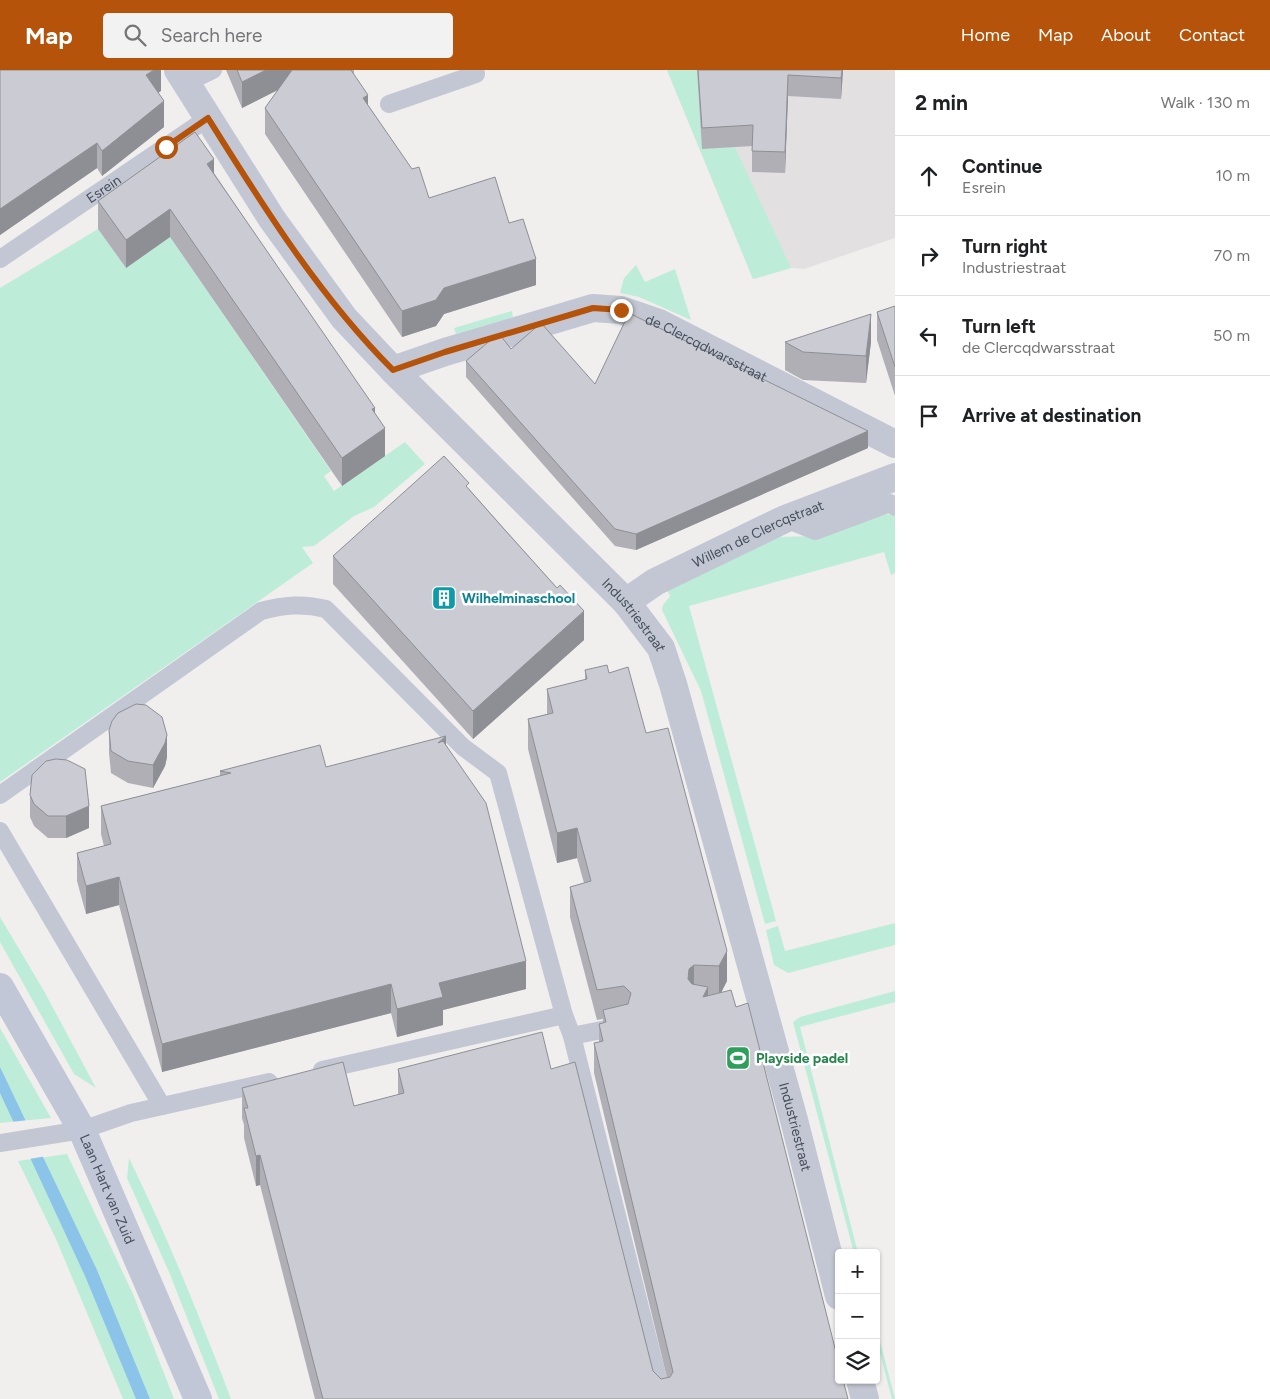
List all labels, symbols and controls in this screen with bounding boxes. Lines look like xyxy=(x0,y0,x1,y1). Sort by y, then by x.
search box xyxy=(103,13,453,58)
text: Map xyxy=(25,21,73,50)
icon: search xyxy=(121,21,149,49)
text: Search here xyxy=(161,24,262,47)
text: Home xyxy=(961,24,1010,46)
text: Map xyxy=(1038,24,1073,46)
text: About xyxy=(1101,24,1151,46)
text: Contact xyxy=(1179,24,1245,46)
text: 2 min xyxy=(915,90,968,115)
text: Walk · 130 m xyxy=(1161,93,1250,112)
route start xyxy=(155,136,178,159)
text: Continue xyxy=(962,155,1042,178)
icon: ahead xyxy=(915,162,943,190)
text: 10 m xyxy=(1216,166,1250,185)
street label: Esrein xyxy=(83,171,125,207)
text: Esrein xyxy=(962,178,1006,197)
text: Turn right xyxy=(962,235,1048,258)
icon: right xyxy=(915,242,943,270)
text: 70 m xyxy=(1214,246,1250,265)
text: Industriestraat xyxy=(962,258,1066,277)
route end xyxy=(610,299,633,322)
street label: de Clercqdwarsstraat xyxy=(643,311,770,386)
text: Turn left xyxy=(962,315,1036,338)
icon: left xyxy=(915,322,943,350)
text: 50 m xyxy=(1213,326,1250,345)
text: de Clercqdwarsstraat xyxy=(962,338,1115,357)
icon: arrive xyxy=(915,402,943,430)
text: Arrive at destination xyxy=(962,404,1141,427)
street label: Willem de Clercqstraat xyxy=(690,497,826,572)
street label: Industriestraat xyxy=(598,575,670,654)
building icon: Wilhelminaschool xyxy=(431,585,457,611)
place label: Wilhelminaschool xyxy=(462,590,575,607)
sports icon: Playside padel xyxy=(725,1045,751,1071)
place label: Playside padel xyxy=(756,1050,848,1067)
street label: Industriestraat xyxy=(775,1081,815,1173)
street label: Laan Hart van Zuid xyxy=(76,1132,138,1247)
map controls xyxy=(835,1249,880,1384)
button: + xyxy=(835,1249,880,1294)
button: − xyxy=(835,1294,880,1339)
button: layers xyxy=(835,1339,880,1384)

